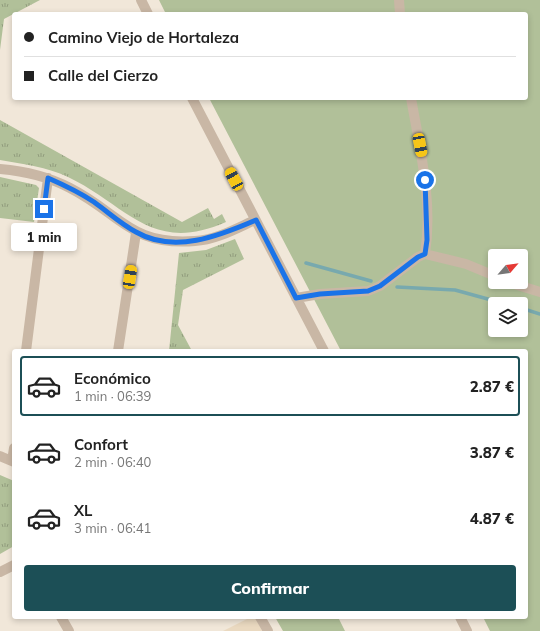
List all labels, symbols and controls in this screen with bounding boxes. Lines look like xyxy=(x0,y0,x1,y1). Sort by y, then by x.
text: Camino Viejo de Hortaleza xyxy=(48,28,239,47)
text: Calle del Cierzo xyxy=(48,66,158,85)
car xyxy=(412,132,428,158)
car xyxy=(223,166,245,192)
route start xyxy=(416,171,434,189)
route end xyxy=(35,200,53,218)
callout: 1 min xyxy=(11,223,77,251)
text: 1 min xyxy=(27,229,61,245)
north arrow xyxy=(488,249,528,289)
map controls xyxy=(488,249,528,337)
car xyxy=(122,264,138,290)
button: layers xyxy=(488,297,528,337)
icon: car xyxy=(26,368,62,404)
text: Económico xyxy=(74,369,151,388)
text: 2.87 € xyxy=(470,377,514,396)
text: 1 min · 06:39 xyxy=(74,388,151,404)
icon: car xyxy=(26,434,62,470)
text: Confort xyxy=(74,435,128,454)
text: 3.87 € xyxy=(470,443,514,462)
text: 2 min · 06:40 xyxy=(74,454,151,470)
icon: car xyxy=(26,500,62,536)
text: XL xyxy=(74,501,92,520)
text: 4.87 € xyxy=(470,509,514,528)
text: 3 min · 06:41 xyxy=(74,520,151,536)
button: Confirmar xyxy=(24,565,516,611)

